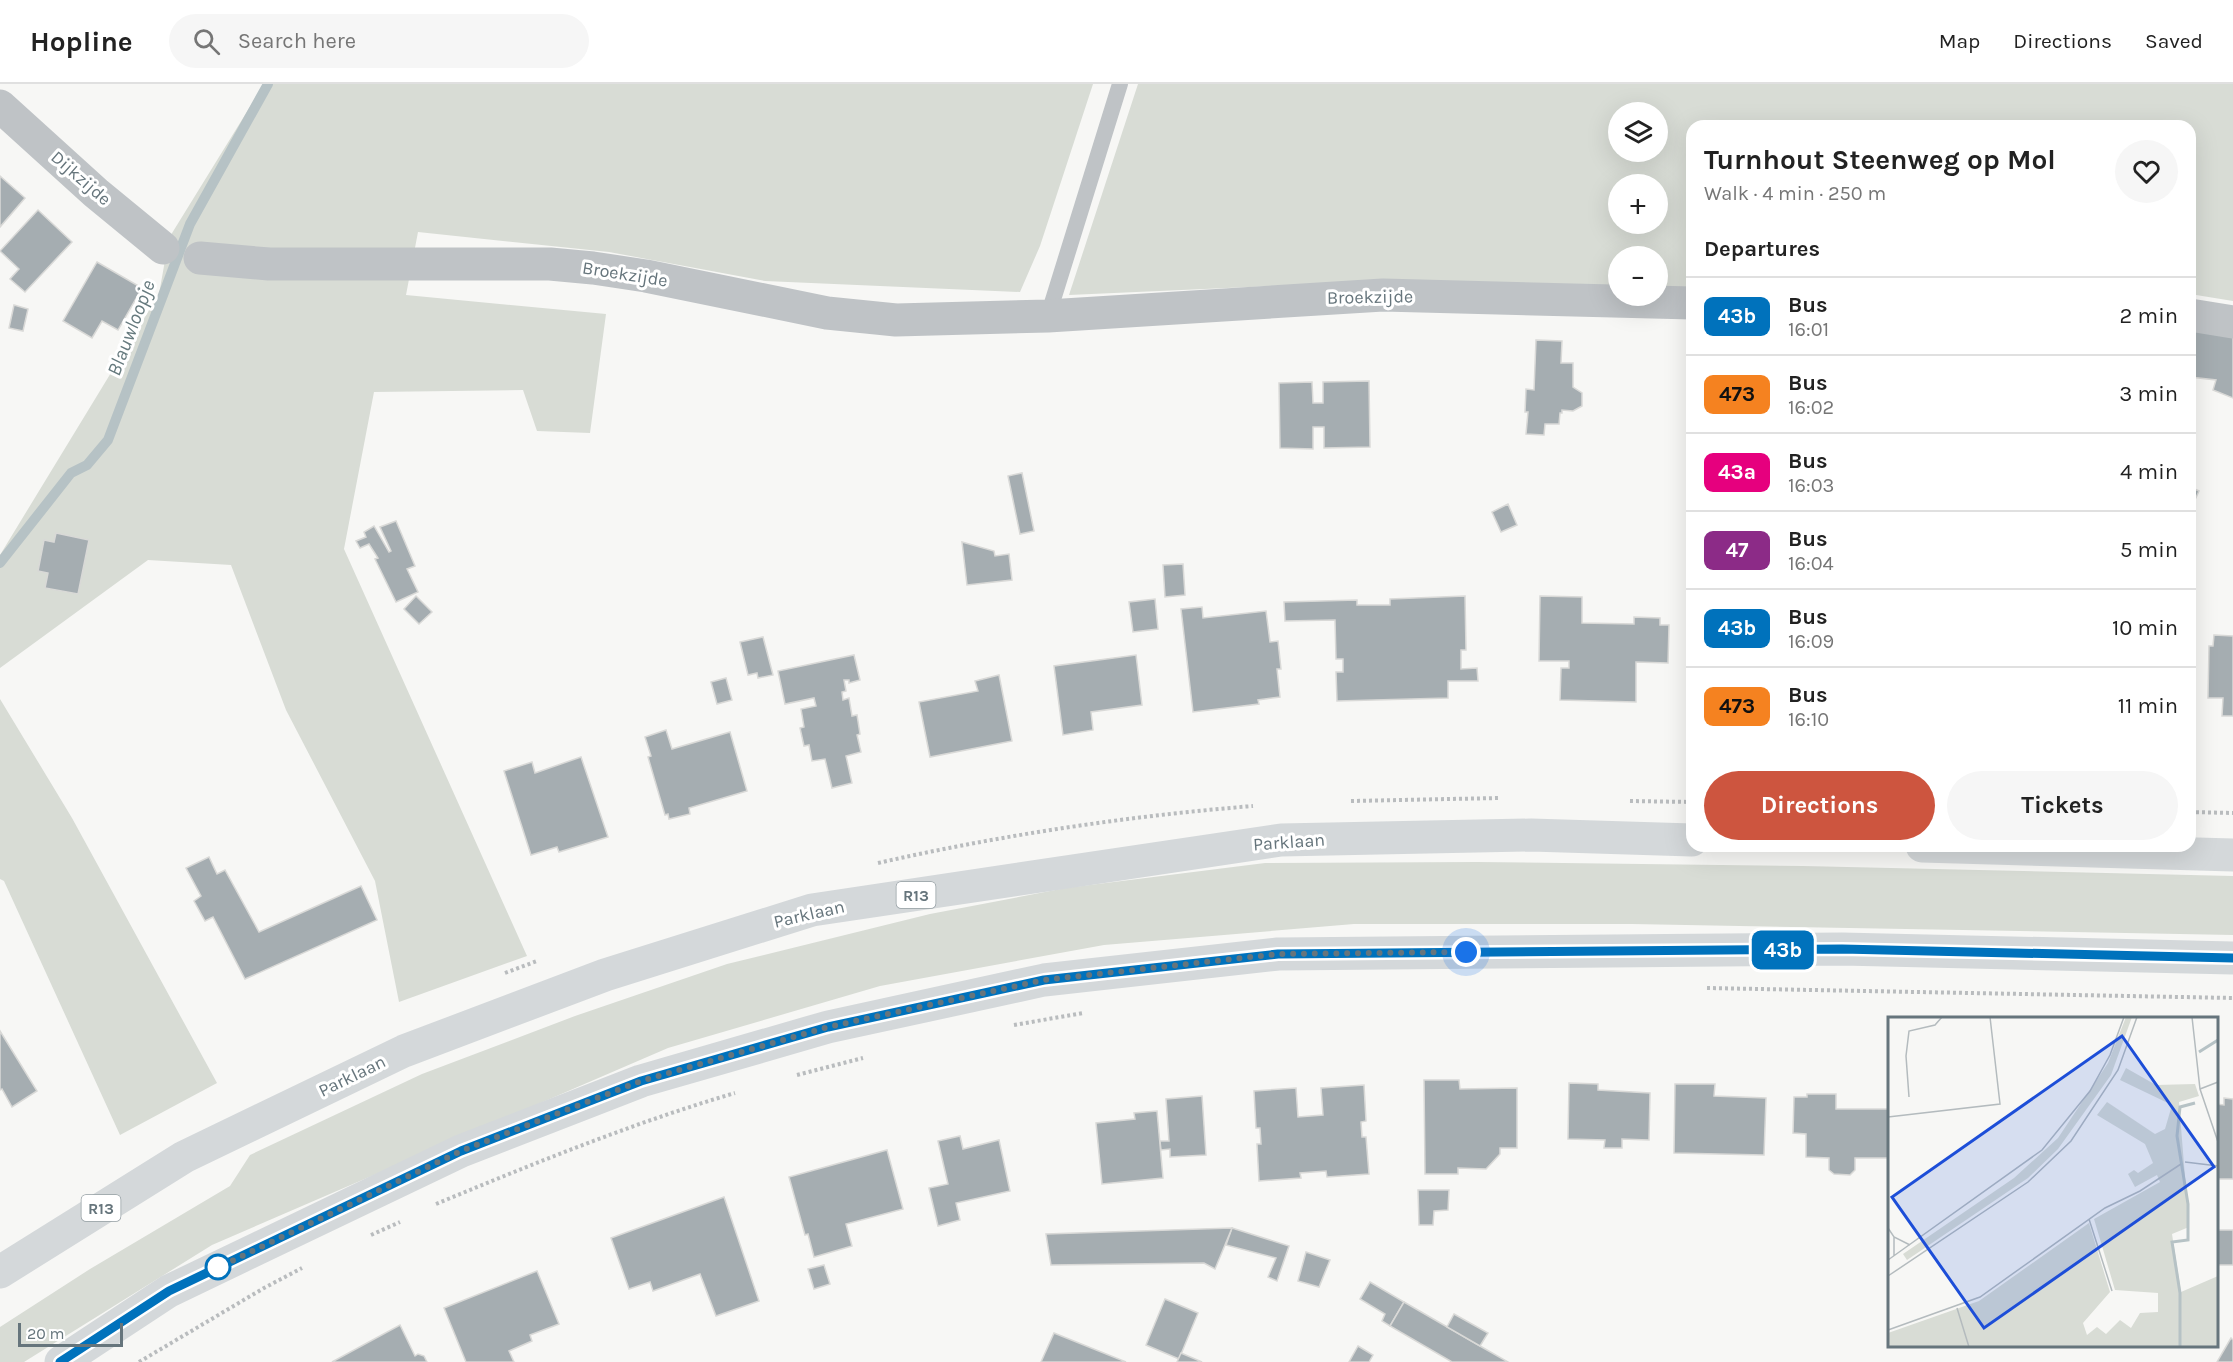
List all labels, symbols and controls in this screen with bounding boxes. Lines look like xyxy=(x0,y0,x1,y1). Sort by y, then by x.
search box xyxy=(169,14,589,68)
text: Hopline xyxy=(30,25,133,58)
icon: search xyxy=(190,25,223,58)
text: Search here xyxy=(238,28,356,54)
text: Map xyxy=(1939,29,1980,53)
text: Directions xyxy=(2013,29,2112,53)
text: Saved xyxy=(2145,29,2203,53)
map controls xyxy=(1608,102,1668,306)
button: layers xyxy=(1608,102,1668,162)
button: heart xyxy=(2115,140,2178,203)
text: Turnhout Steenweg op Mol xyxy=(1704,143,2056,176)
street label: Dijkzijde xyxy=(46,146,116,210)
button: + xyxy=(1608,174,1668,234)
text: Walk · 4 min · 250 m xyxy=(1704,182,1886,205)
text: Departures xyxy=(1704,236,1820,262)
button: − xyxy=(1608,246,1668,306)
street label: Broekzijde xyxy=(581,256,669,292)
water label: Blauwloopje xyxy=(102,277,160,379)
street label: Broekzijde xyxy=(1327,285,1413,309)
text: Bus xyxy=(1788,292,1828,318)
text: 2 min xyxy=(2120,303,2178,329)
text: 43b xyxy=(1718,304,1756,328)
text: 16:01 xyxy=(1788,318,1829,341)
text: Bus xyxy=(1788,370,1828,396)
text: 3 min xyxy=(2119,381,2178,407)
text: 473 xyxy=(1719,382,1755,406)
text: 16:02 xyxy=(1788,396,1834,419)
text: Bus xyxy=(1788,448,1828,474)
text: 4 min xyxy=(2120,459,2178,485)
text: 43a xyxy=(1718,460,1756,484)
text: 16:03 xyxy=(1788,474,1834,497)
text: Bus xyxy=(1788,526,1828,552)
text: 5 min xyxy=(2120,537,2178,563)
text: 47 xyxy=(1726,538,1748,562)
text: 16:04 xyxy=(1788,552,1834,575)
text: Bus xyxy=(1788,604,1828,630)
text: 10 min xyxy=(2112,615,2178,641)
text: 43b xyxy=(1718,616,1756,640)
text: 16:09 xyxy=(1788,630,1834,653)
text: Bus xyxy=(1788,682,1828,708)
text: 11 min xyxy=(2118,693,2178,719)
text: 473 xyxy=(1719,694,1755,718)
text: 16:10 xyxy=(1788,708,1829,731)
button: Directions xyxy=(1704,771,1935,840)
button: Tickets xyxy=(1947,771,2178,840)
street label: Parklaan xyxy=(1252,829,1326,855)
road number: R13 xyxy=(896,882,936,908)
street label: Parklaan xyxy=(771,895,847,933)
line badge: 43b xyxy=(1748,930,1818,970)
your location xyxy=(1451,937,1481,967)
text: 43b xyxy=(1764,938,1802,962)
inset map xyxy=(1888,1017,2218,1347)
street label: Parklaan xyxy=(315,1050,389,1102)
road number: R13 xyxy=(82,1195,120,1221)
unlabelled marker xyxy=(205,1254,231,1280)
scale bar xyxy=(18,1320,123,1348)
text: 20 m xyxy=(27,1324,65,1343)

